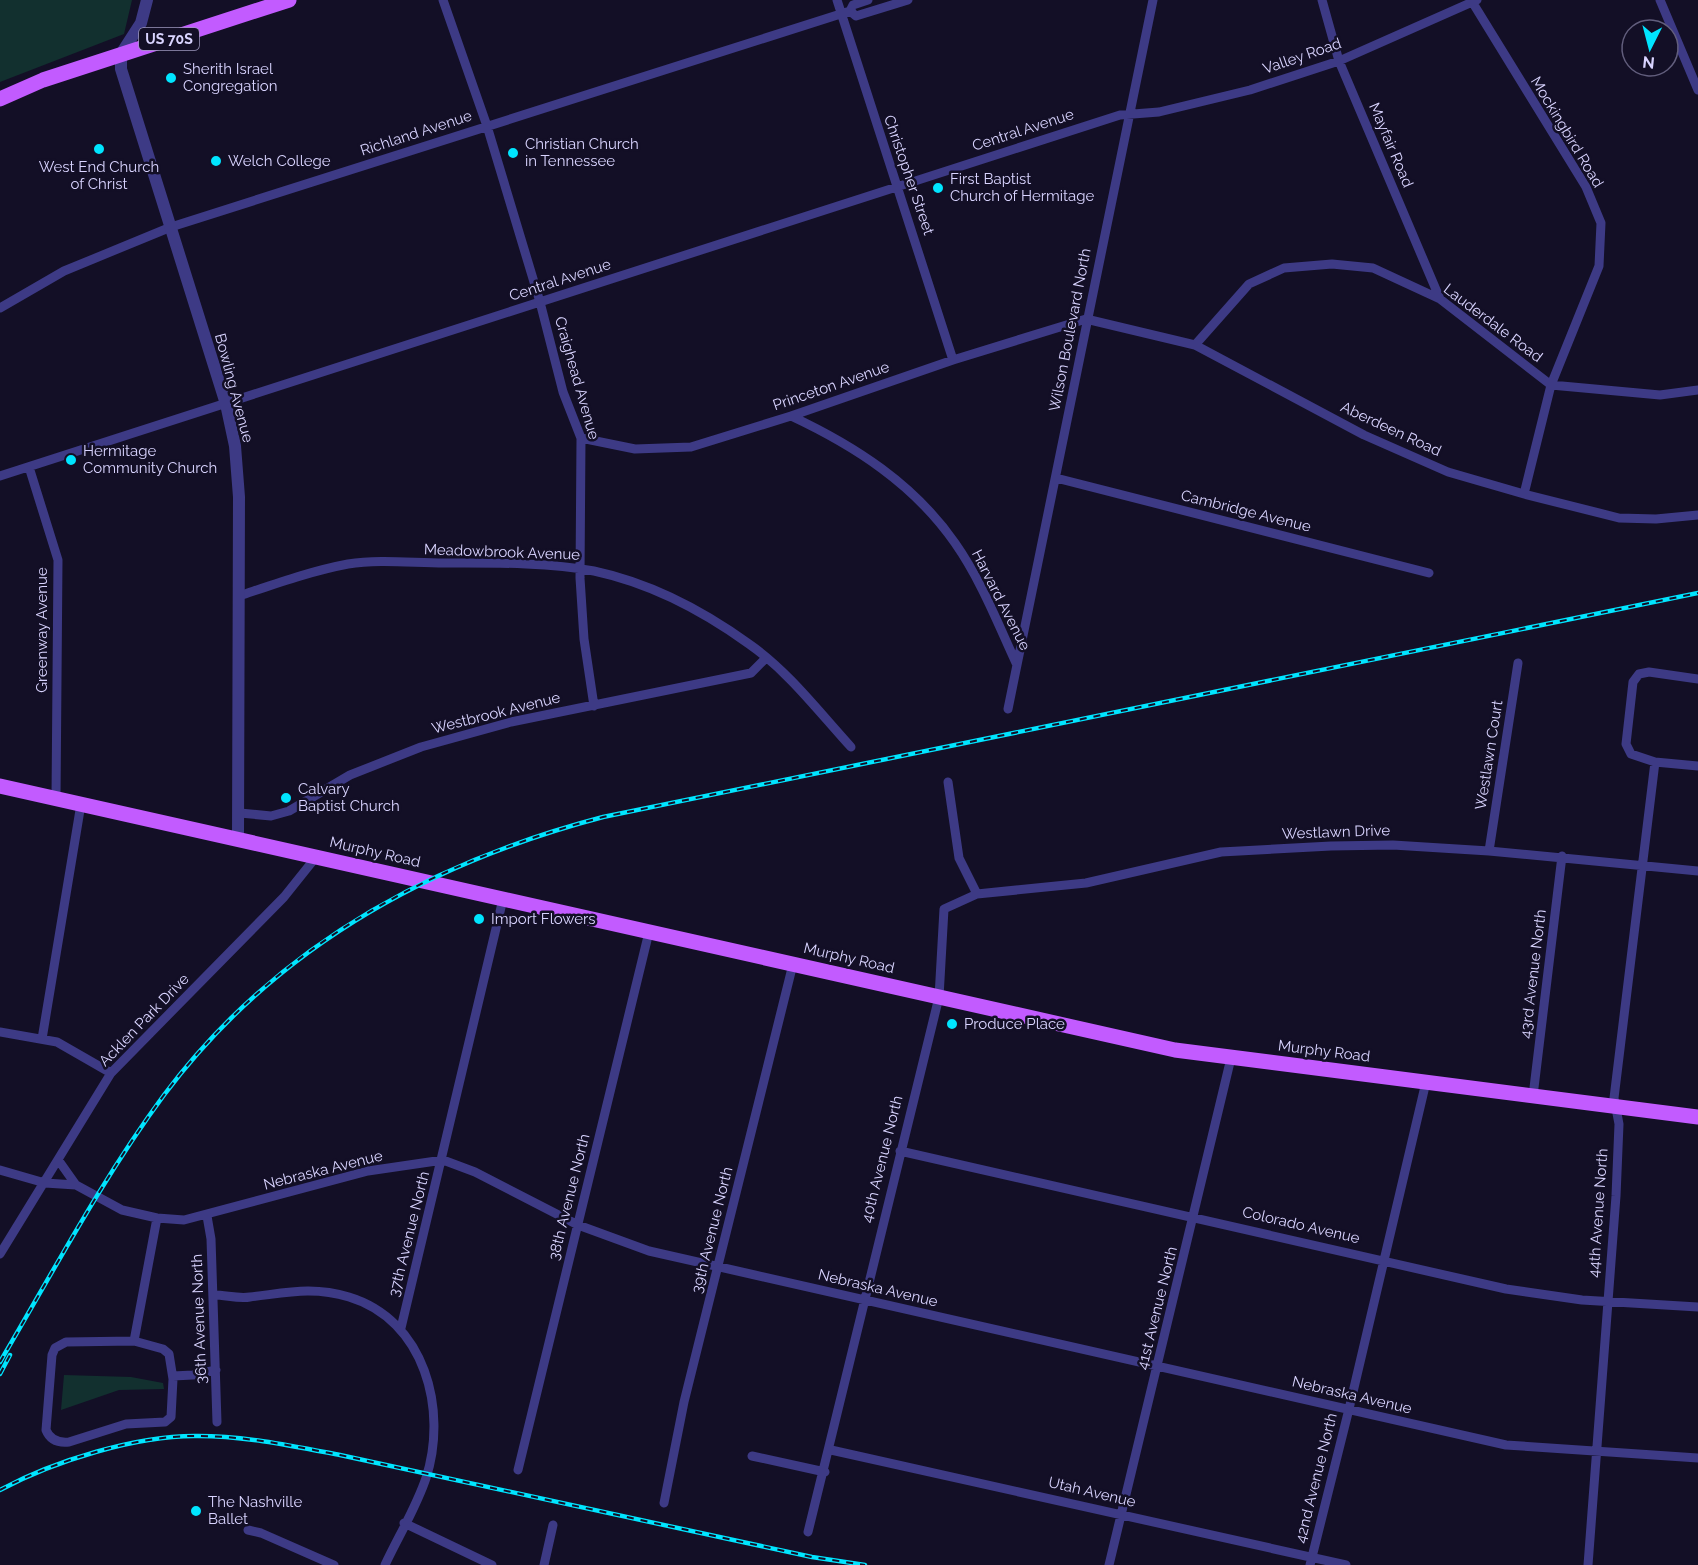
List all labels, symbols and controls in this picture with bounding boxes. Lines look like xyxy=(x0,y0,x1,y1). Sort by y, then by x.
north arrow xyxy=(1620,18,1680,78)
road number: US 70S xyxy=(139,28,199,50)
street label: Valley Road xyxy=(1260,34,1344,78)
text: N xyxy=(1641,52,1656,73)
place label: Sherith Israel Congregation xyxy=(183,60,277,95)
marker: Sherith Israel Congregation xyxy=(164,71,178,85)
street label: Mockingbird Road xyxy=(1527,73,1607,191)
street label: Mayfair Road xyxy=(1365,100,1417,190)
street label: Central Avenue xyxy=(970,105,1076,155)
street label: Richland Avenue xyxy=(358,106,474,160)
street label: Christopher Street xyxy=(880,113,938,237)
place label: Christian Church in Tennessee xyxy=(525,135,639,170)
marker: West End Church of Christ xyxy=(92,142,106,156)
marker: Christian Church in Tennessee xyxy=(506,146,520,160)
place label: Welch College xyxy=(228,152,331,170)
marker: Welch College xyxy=(209,154,223,168)
place label: West End Church of Christ xyxy=(39,158,159,193)
place label: First Baptist Church of Hermitage xyxy=(950,170,1095,205)
marker: First Baptist Church of Hermitage xyxy=(931,181,945,195)
street label: Wilson Boulevard North xyxy=(1045,247,1095,413)
street label: Central Avenue xyxy=(507,255,613,305)
street label: Lauderdale Road xyxy=(1440,280,1546,366)
street label: Craighead Avenue xyxy=(551,314,603,442)
street label: Bowling Avenue xyxy=(211,331,257,445)
street label: Princeton Avenue xyxy=(770,358,892,414)
street label: Aberdeen Road xyxy=(1338,398,1444,460)
place label: Hermitage Community Church xyxy=(83,442,217,477)
marker: Hermitage Community Church xyxy=(64,453,78,467)
street label: Cambridge Avenue xyxy=(1179,486,1313,536)
street label: Meadowbrook Avenue xyxy=(424,540,581,564)
street label: Harvard Avenue xyxy=(968,547,1034,654)
street label: Greenway Avenue xyxy=(33,567,51,693)
street label: Westbrook Avenue xyxy=(430,688,562,738)
street label: Westlawn Court xyxy=(1471,699,1507,811)
place label: Calvary Baptist Church xyxy=(298,780,400,815)
marker: Calvary Baptist Church xyxy=(279,791,293,805)
street label: Westlawn Drive xyxy=(1282,821,1391,843)
street label: Murphy Road xyxy=(328,833,422,871)
street label: 43rd Avenue North xyxy=(1516,908,1550,1040)
place label: Import Flowers xyxy=(491,910,596,928)
marker: Import Flowers xyxy=(472,912,486,926)
street label: Murphy Road xyxy=(802,939,896,977)
street label: Acklen Park Drive xyxy=(95,970,193,1070)
place label: Produce Place xyxy=(964,1015,1065,1033)
marker: Produce Place xyxy=(945,1017,959,1031)
street label: Murphy Road xyxy=(1277,1036,1371,1066)
street label: 40th Avenue North xyxy=(857,1094,907,1224)
street label: 38th Avenue North xyxy=(545,1132,593,1262)
street label: Nebraska Avenue xyxy=(262,1146,385,1194)
street label: 44th Avenue North xyxy=(1585,1148,1611,1278)
street label: 39th Avenue North xyxy=(688,1165,736,1295)
street label: 37th Avenue North xyxy=(385,1169,433,1299)
street label: Colorado Avenue xyxy=(1241,1203,1362,1247)
street label: 41st Avenue North xyxy=(1133,1245,1181,1371)
street label: 36th Avenue North xyxy=(188,1254,210,1384)
street label: Nebraska Avenue xyxy=(816,1265,940,1311)
street label: Nebraska Avenue xyxy=(1290,1372,1414,1418)
street label: 42nd Avenue North xyxy=(1291,1411,1341,1545)
street label: Utah Avenue xyxy=(1047,1473,1138,1511)
place label: The Nashville Ballet xyxy=(208,1493,302,1528)
marker: The Nashville Ballet xyxy=(189,1504,203,1518)

